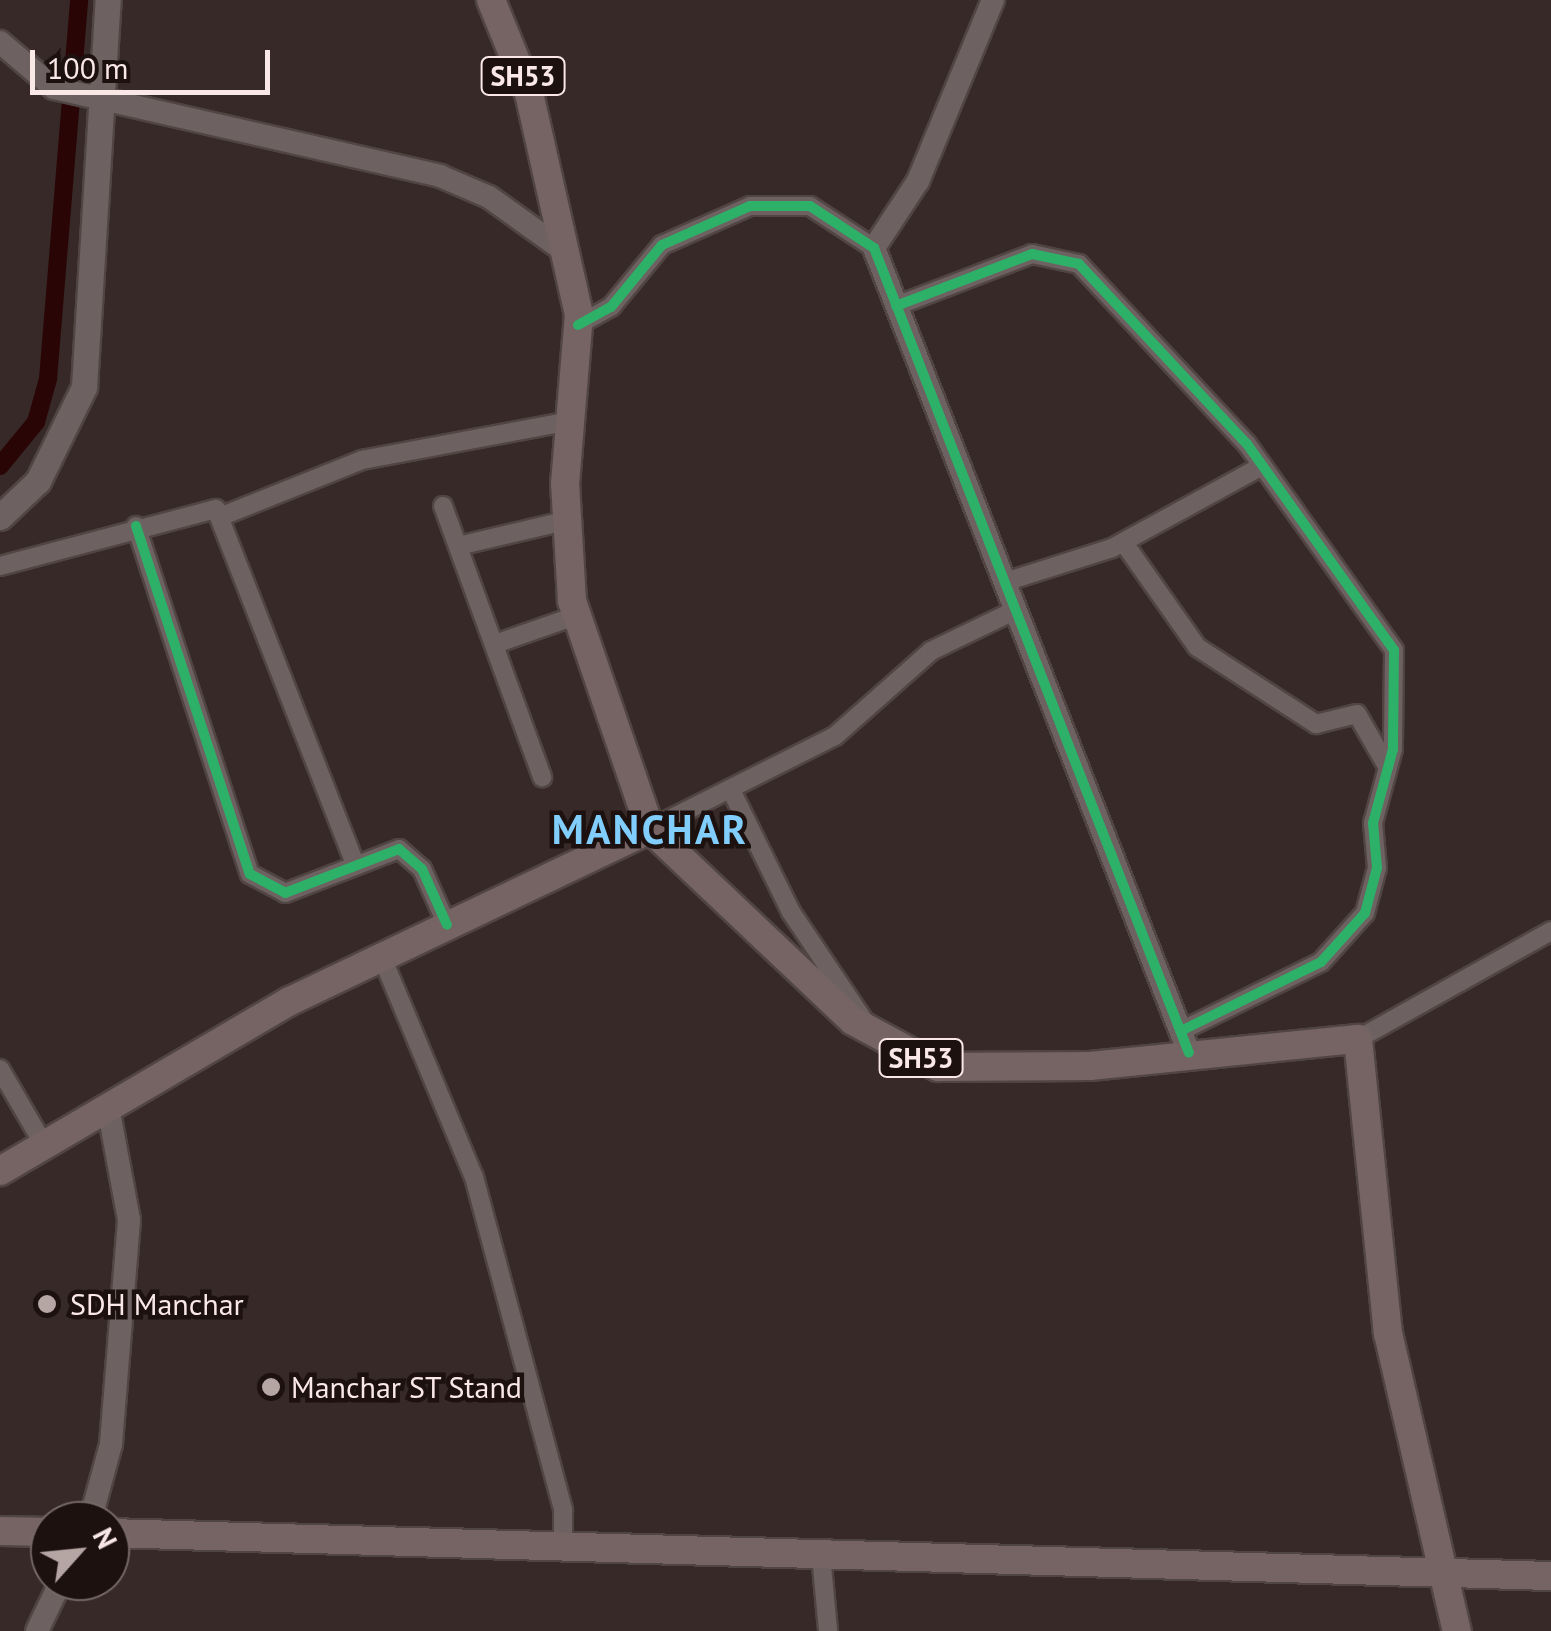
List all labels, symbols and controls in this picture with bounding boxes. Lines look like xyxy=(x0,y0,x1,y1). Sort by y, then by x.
scale bar xyxy=(35,30,275,92)
text: 100 m xyxy=(47,48,128,87)
road number: SH53 xyxy=(480,53,566,99)
district label: MANCHAR xyxy=(552,805,748,853)
road number: SH53 xyxy=(878,1035,964,1081)
place label: SDH Manchar xyxy=(70,1286,244,1322)
marker: SDH Manchar xyxy=(34,1291,60,1317)
place label: Manchar ST Stand xyxy=(291,1369,523,1405)
marker: Manchar ST Stand xyxy=(260,1376,282,1398)
north arrow xyxy=(30,1501,130,1601)
text: N xyxy=(85,1521,126,1555)

